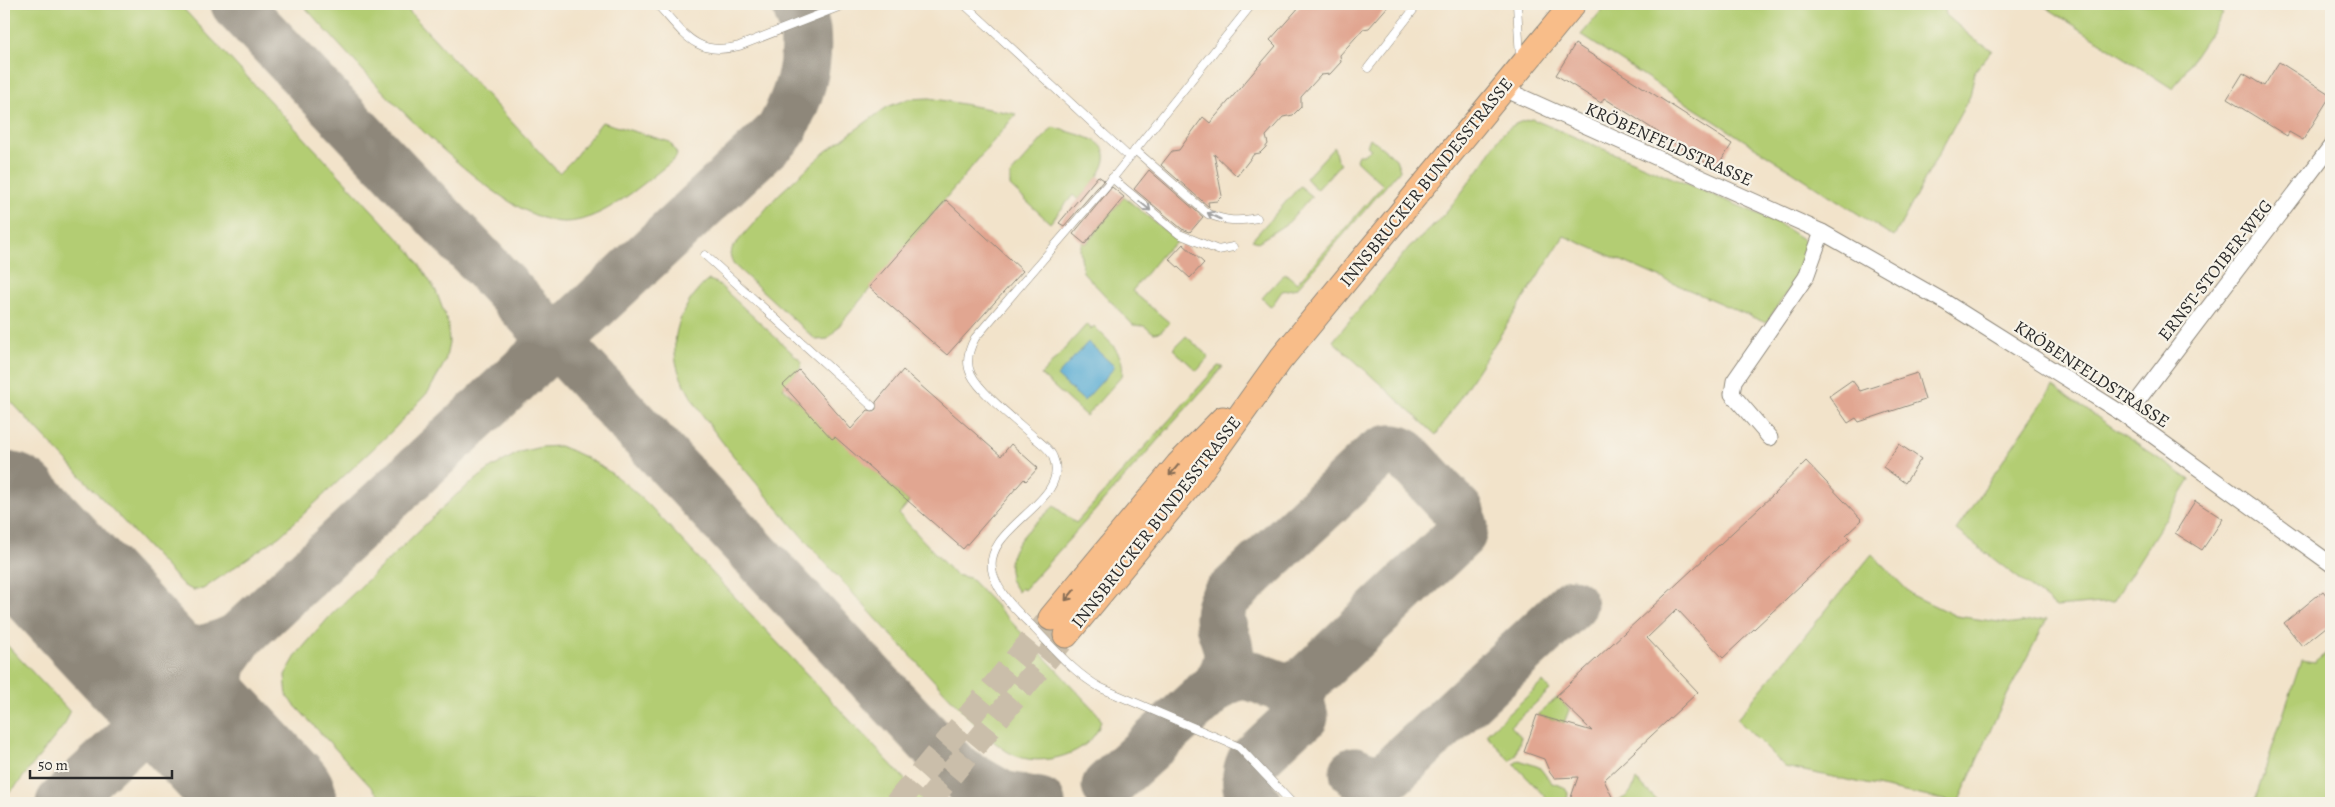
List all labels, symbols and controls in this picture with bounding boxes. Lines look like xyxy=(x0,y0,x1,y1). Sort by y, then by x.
street label: INNSBRUCKER BUNDESSTRASSE xyxy=(1334,72,1518,292)
street label: KRÖBENFELDSTRASSE xyxy=(1582,96,1756,192)
street label: ERNST-STOIBER-WEG xyxy=(2152,194,2278,346)
one-way arrow xyxy=(1139,201,1152,212)
one-way arrow xyxy=(1207,211,1222,220)
street label: KRÖBENFELDSTRASSE xyxy=(2010,315,2174,433)
street label: INNSBRUCKER BUNDESSTRASSE xyxy=(1066,411,1246,633)
one-way arrow xyxy=(1168,464,1179,477)
one-way arrow xyxy=(1064,588,1075,601)
scale bar xyxy=(30,747,172,779)
text: 50 m xyxy=(38,755,68,775)

